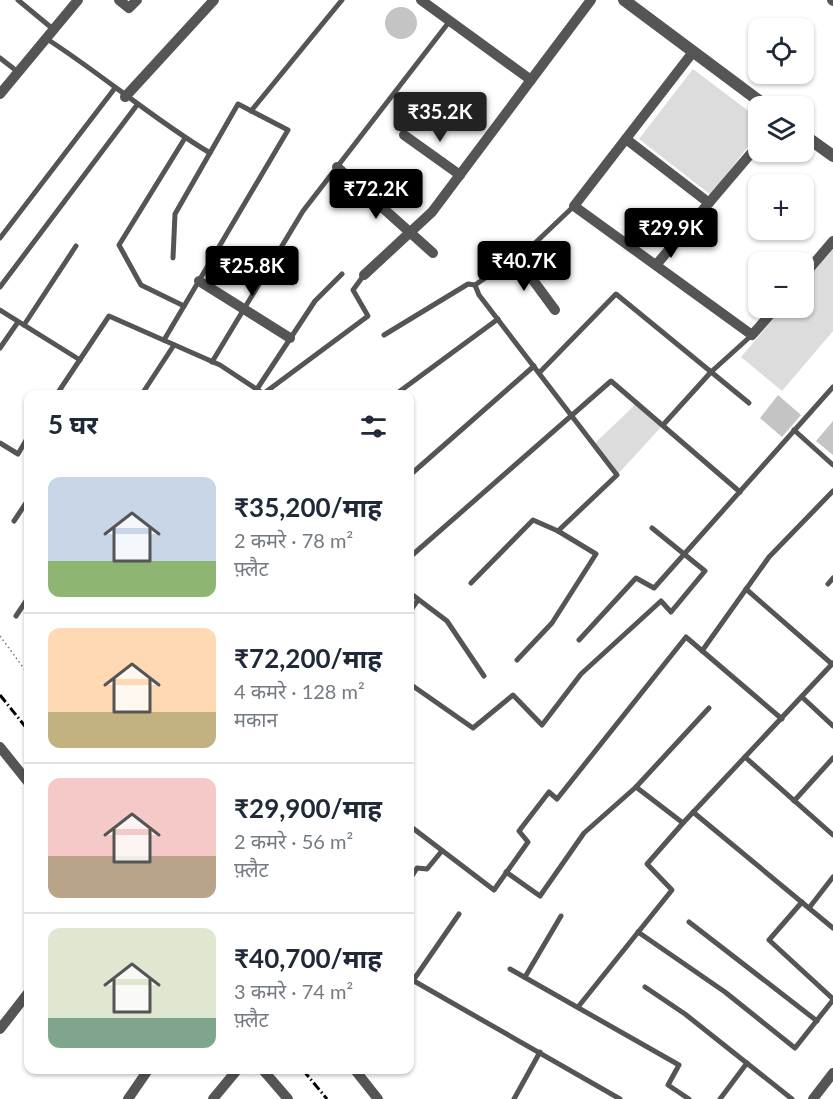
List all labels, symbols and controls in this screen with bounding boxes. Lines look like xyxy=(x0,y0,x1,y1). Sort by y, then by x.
map controls xyxy=(748,18,814,318)
button: locate xyxy=(748,18,814,84)
pin: ₹35.2K xyxy=(391,92,489,143)
button: layers xyxy=(748,96,814,162)
text: ₹35.2K xyxy=(408,99,472,123)
pin: ₹72.2K xyxy=(327,169,425,220)
button: + xyxy=(748,174,814,240)
text: ₹72.2K xyxy=(344,176,408,200)
pin: ₹29.9K xyxy=(622,208,720,259)
text: ₹29.9K xyxy=(639,215,703,239)
pin: ₹40.7K xyxy=(475,241,573,292)
pin: ₹25.8K xyxy=(203,246,301,297)
text: ₹40.7K xyxy=(492,248,556,272)
button: − xyxy=(748,252,814,318)
text: ₹25.8K xyxy=(220,253,284,277)
text: 5 घर xyxy=(48,408,98,440)
icon: filters xyxy=(357,410,390,443)
text: ₹35,200/माह xyxy=(234,491,382,523)
icon: home xyxy=(96,501,168,573)
text: 2 कमरे · 78 m² xyxy=(234,528,353,552)
text: फ़्लैट xyxy=(234,556,269,580)
text: ₹72,200/माह xyxy=(234,642,382,674)
icon: home xyxy=(96,652,168,724)
text: 4 कमरे · 128 m² xyxy=(234,679,365,703)
text: मकान xyxy=(234,707,278,731)
text: ₹29,900/माह xyxy=(234,792,382,824)
icon: home xyxy=(96,802,168,874)
text: 2 कमरे · 56 m² xyxy=(234,829,353,853)
text: फ़्लैट xyxy=(234,857,269,881)
text: ₹40,700/माह xyxy=(234,942,382,974)
icon: home xyxy=(96,952,168,1024)
text: 3 कमरे · 74 m² xyxy=(234,979,353,1003)
text: फ़्लैट xyxy=(234,1007,269,1031)

